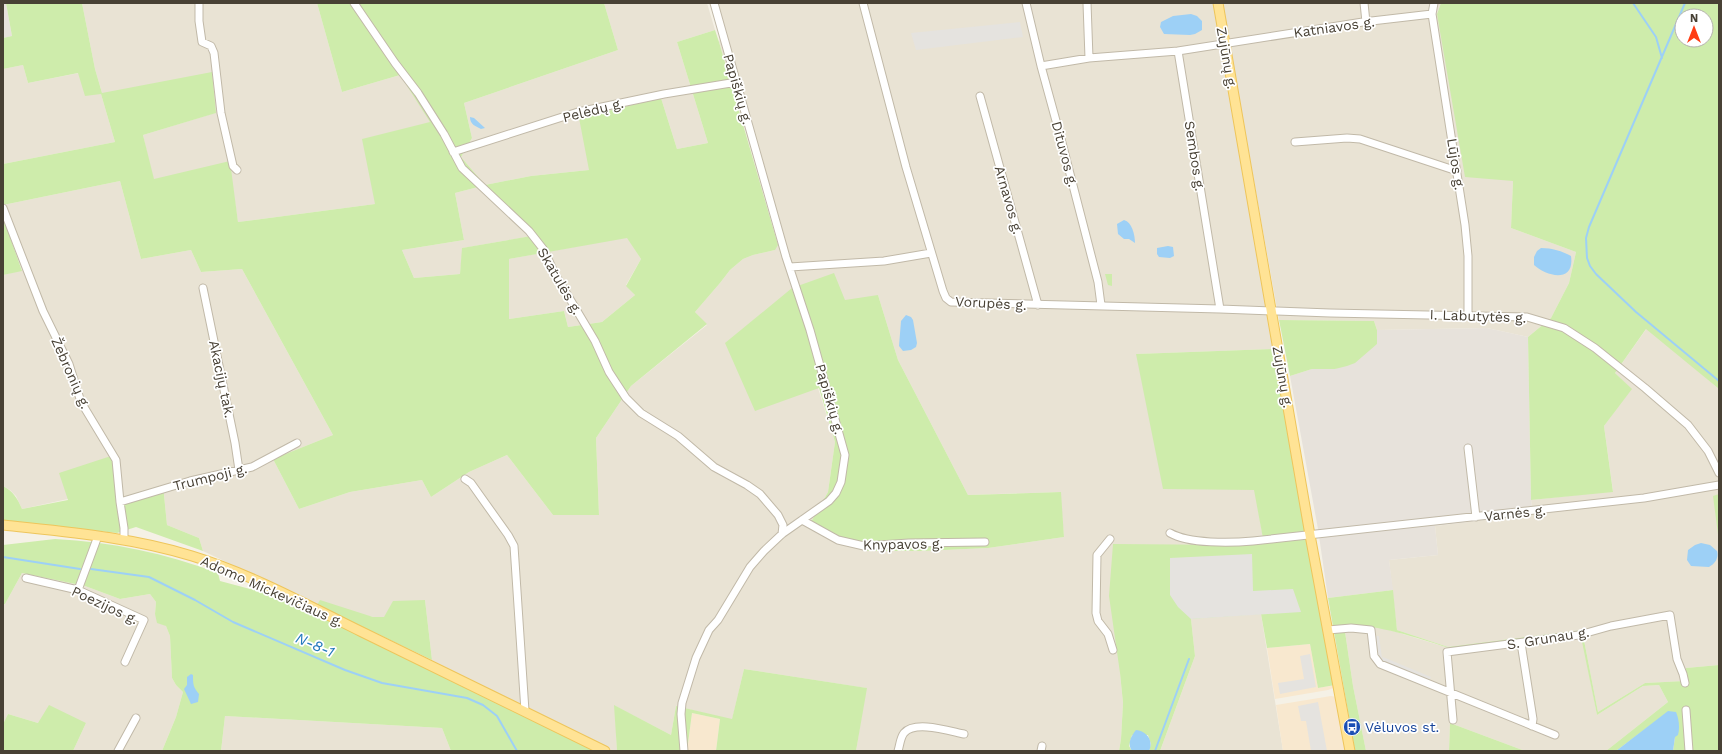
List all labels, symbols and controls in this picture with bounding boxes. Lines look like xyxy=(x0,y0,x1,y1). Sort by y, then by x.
north arrow xyxy=(1674,8,1714,48)
text: N xyxy=(1690,12,1698,25)
street label: Katniavos g. xyxy=(1292,13,1376,41)
street label: Zujūnų g. xyxy=(1214,26,1240,90)
street label: Papiškių g. xyxy=(720,52,756,126)
street label: Pelėdų g. xyxy=(561,95,625,125)
street label: Dituvos g. xyxy=(1049,119,1081,189)
street label: Sembos g. xyxy=(1182,120,1208,192)
street label: Lūjos g. xyxy=(1444,137,1468,191)
street label: Arnavos g. xyxy=(992,164,1026,236)
street label: Skatulės g. xyxy=(534,245,586,317)
street label: Vorupės g. xyxy=(955,293,1027,313)
street label: I. Labutytės g. xyxy=(1429,306,1527,326)
street label: Žebronių g. xyxy=(48,335,94,411)
street label: Akacijų tak. xyxy=(206,339,238,419)
street label: Zujūnų g. xyxy=(1270,345,1296,409)
street label: Papiškių g. xyxy=(812,362,848,436)
street label: Trumpoji g. xyxy=(171,460,249,494)
street label: Varnės g. xyxy=(1483,502,1547,524)
street label: Knypavos g. xyxy=(863,535,943,553)
street label: Adomo Mickevičiaus g. xyxy=(198,552,346,630)
street label: Poezijos g. xyxy=(69,583,141,627)
street label: S. Grunau g. xyxy=(1506,624,1590,652)
water label: N-8-1 xyxy=(293,629,337,661)
bus stop icon: Vėluvos st. xyxy=(1342,717,1362,737)
place label: Vėluvos st. xyxy=(1365,719,1439,735)

